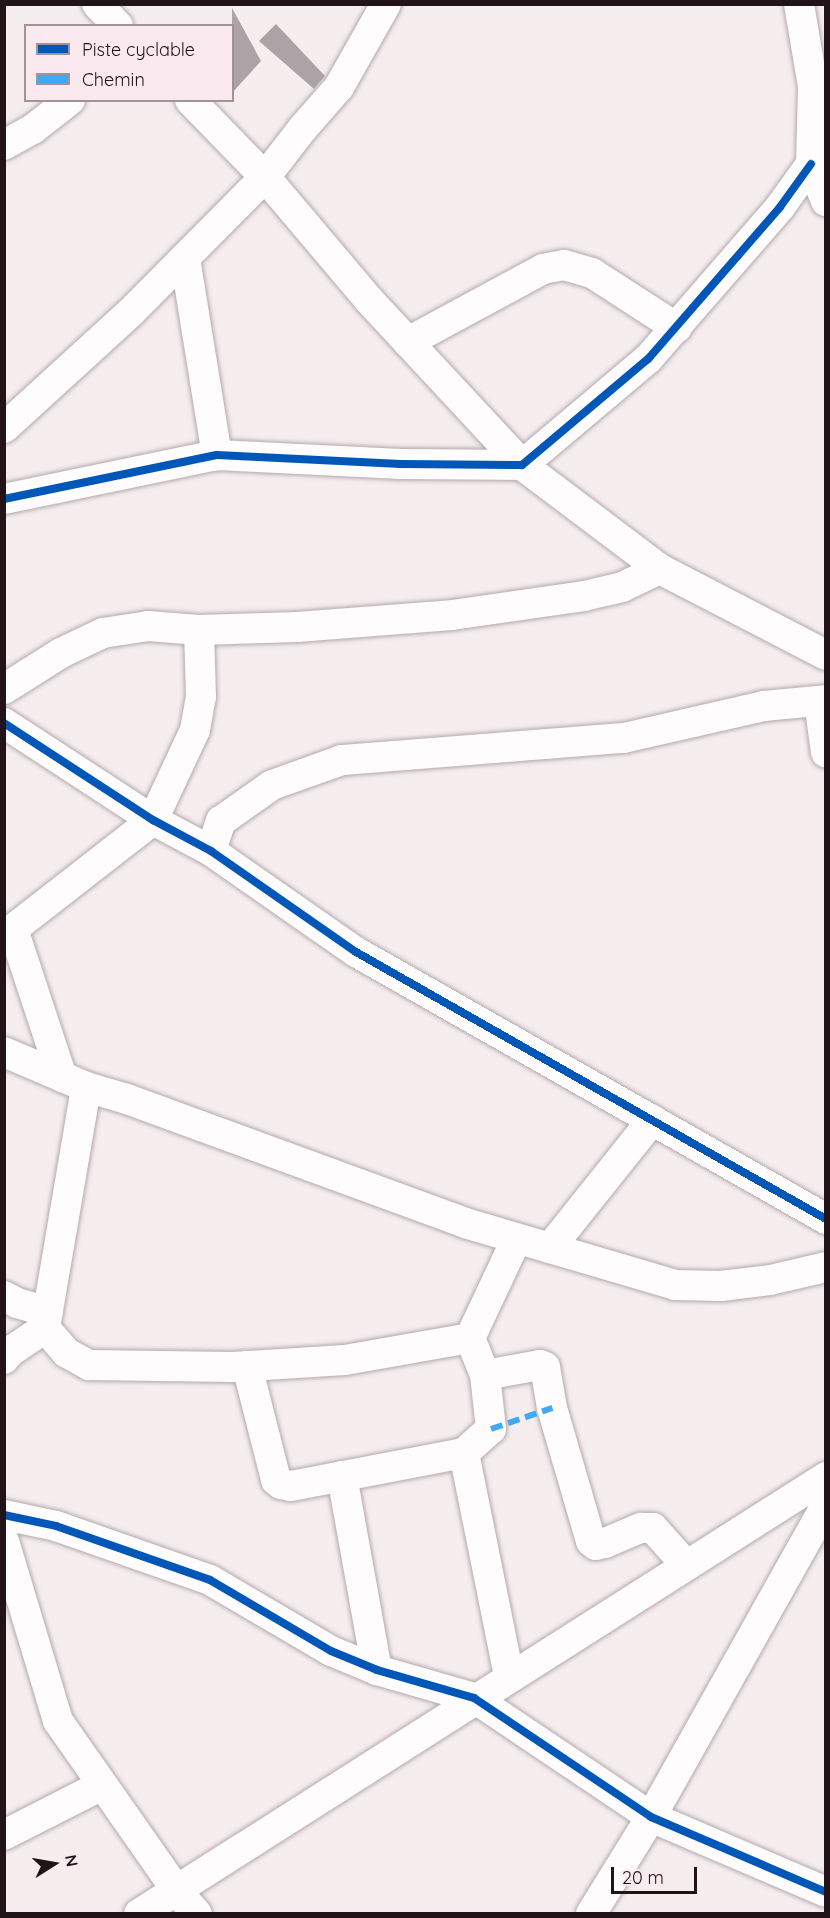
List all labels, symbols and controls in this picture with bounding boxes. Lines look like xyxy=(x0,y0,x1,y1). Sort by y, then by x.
legend xyxy=(24,24,234,102)
text: Piste cyclable xyxy=(82,38,195,61)
text: Chemin xyxy=(82,68,145,91)
north arrow xyxy=(24,1834,84,1894)
text: N xyxy=(61,1853,83,1868)
scale bar xyxy=(614,1855,700,1893)
text: 20 m xyxy=(622,1866,664,1889)

